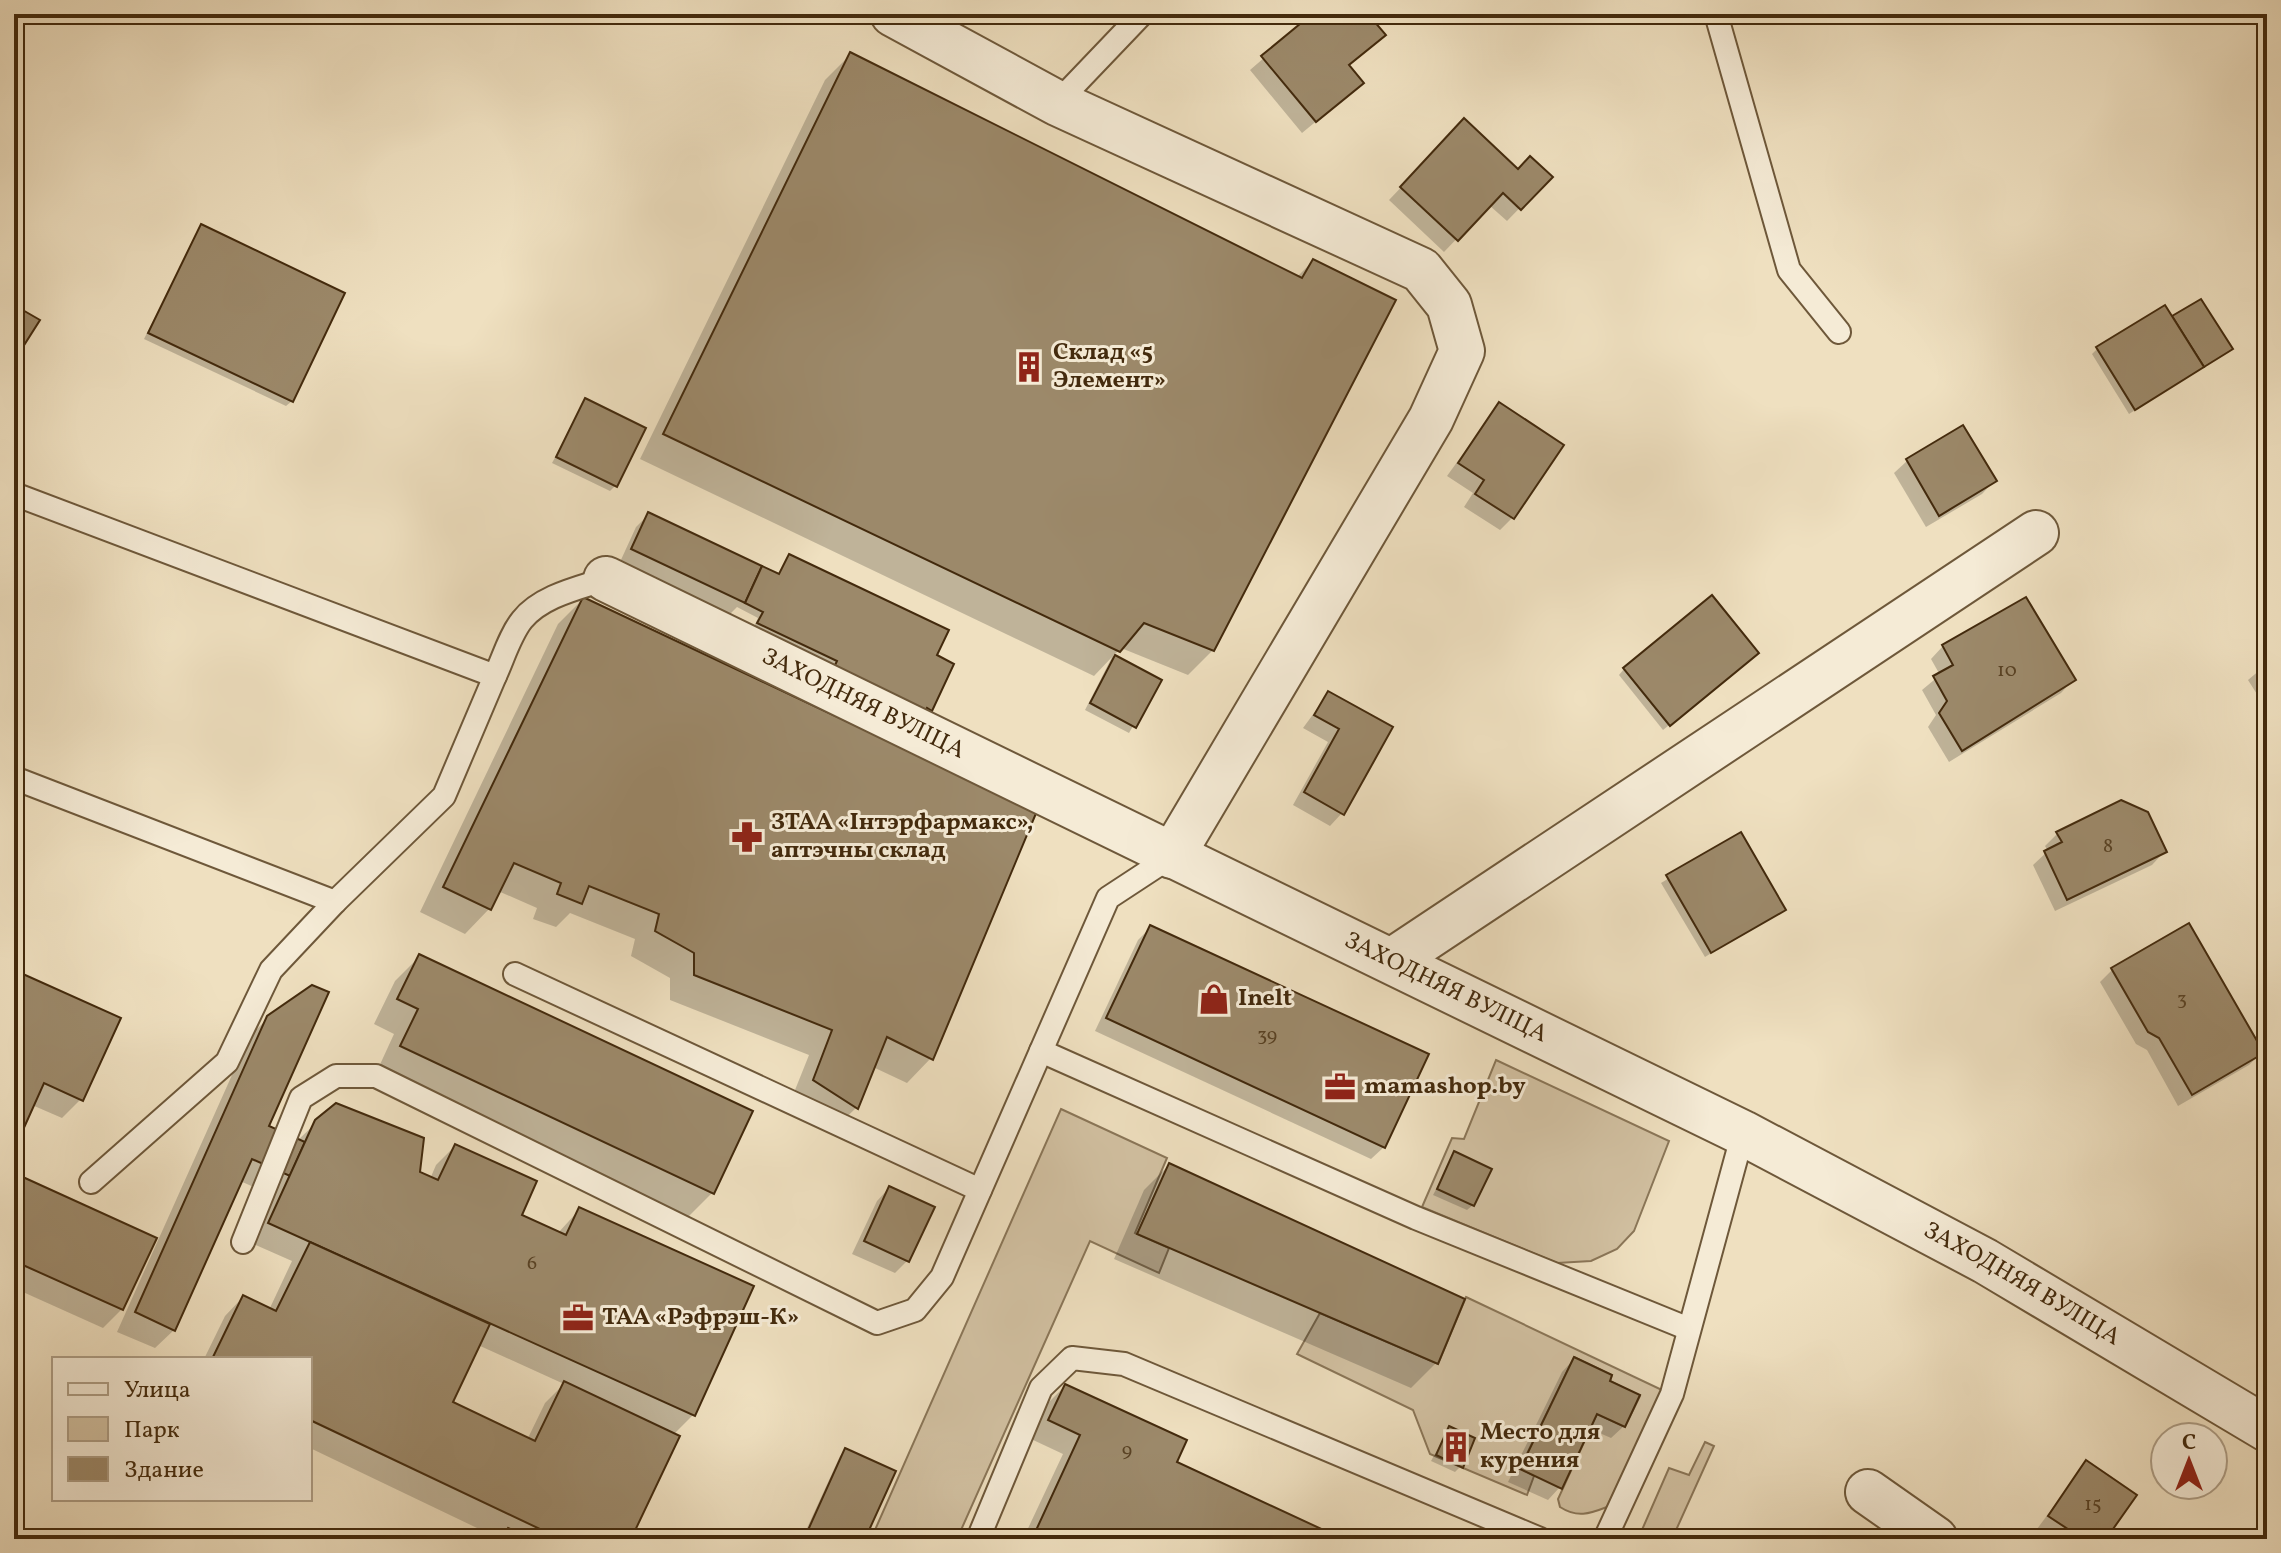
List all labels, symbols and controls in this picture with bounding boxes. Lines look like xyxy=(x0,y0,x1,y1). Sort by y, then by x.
place label: Склад «5 Элемент» xyxy=(1053,336,1166,398)
building icon: Склад «5 Элемент» xyxy=(1012,350,1046,384)
street label: ЗАХОДНЯЯ ВУЛІЦА xyxy=(756,640,971,768)
house number: 10 xyxy=(1997,657,2017,685)
place label: ЗТАА «Інтэрфармакс», аптэчны склад xyxy=(771,806,1033,868)
pharmacy icon: ЗТАА «Інтэрфармакс», аптэчны склад xyxy=(730,820,764,854)
house number: 8 xyxy=(2103,833,2113,861)
street label: ЗАХОДНЯЯ ВУЛІЦА xyxy=(1338,924,1553,1052)
shop icon: Inelt xyxy=(1197,982,1231,1016)
place label: Inelt xyxy=(1238,982,1292,1016)
house number: 3 xyxy=(2177,986,2187,1014)
house number: 39 xyxy=(1257,1022,1277,1050)
office icon: mamashop.by xyxy=(1323,1070,1357,1104)
place label: mamashop.by xyxy=(1364,1070,1526,1104)
street label: ЗАХОДНЯЯ ВУЛІЦА xyxy=(1917,1214,2127,1355)
house number: 6 xyxy=(527,1250,537,1278)
office icon: ТАА «Рэфрэш-К» xyxy=(561,1301,595,1335)
place label: ТАА «Рэфрэш-К» xyxy=(602,1301,799,1335)
legend xyxy=(52,1357,312,1501)
text: Улица xyxy=(124,1374,191,1408)
text: Парк xyxy=(124,1414,180,1448)
place label: Место для курения xyxy=(1480,1416,1601,1478)
north arrow xyxy=(2149,1421,2229,1501)
text: С xyxy=(2182,1428,2196,1459)
building icon: Место для курения xyxy=(1439,1430,1473,1464)
house number: 9 xyxy=(1122,1437,1132,1465)
text: Здание xyxy=(124,1454,204,1488)
house number: 15 xyxy=(2084,1491,2102,1519)

